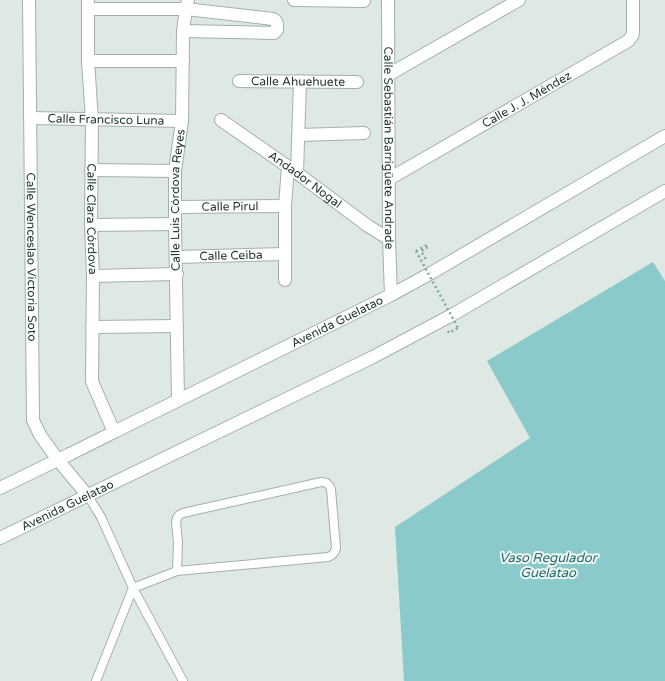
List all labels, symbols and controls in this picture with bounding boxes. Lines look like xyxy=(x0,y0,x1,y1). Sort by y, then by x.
street label: Calle Sebastián Barrigüete Andrade xyxy=(381,46,396,250)
street label: Calle J. J. Méndez xyxy=(480,68,574,131)
street label: Calle Ahuehuete xyxy=(251,74,345,89)
street label: Calle Francisco Luna xyxy=(47,111,165,128)
street label: Calle Luis Córdova Reyes xyxy=(168,128,188,271)
street label: Andador Nogal xyxy=(266,148,344,211)
street label: Calle Clara Córdova xyxy=(84,163,100,275)
street label: Calle Wenceslao Victoria Soto xyxy=(24,172,39,342)
street label: Calle Pirul xyxy=(201,199,259,214)
street label: Calle Ceiba xyxy=(199,248,263,263)
street label: Avenida Guelatao xyxy=(289,293,385,350)
street label: Avenida Guelatao xyxy=(19,477,116,534)
water label: Vaso Regulador Guelatao xyxy=(499,550,599,581)

